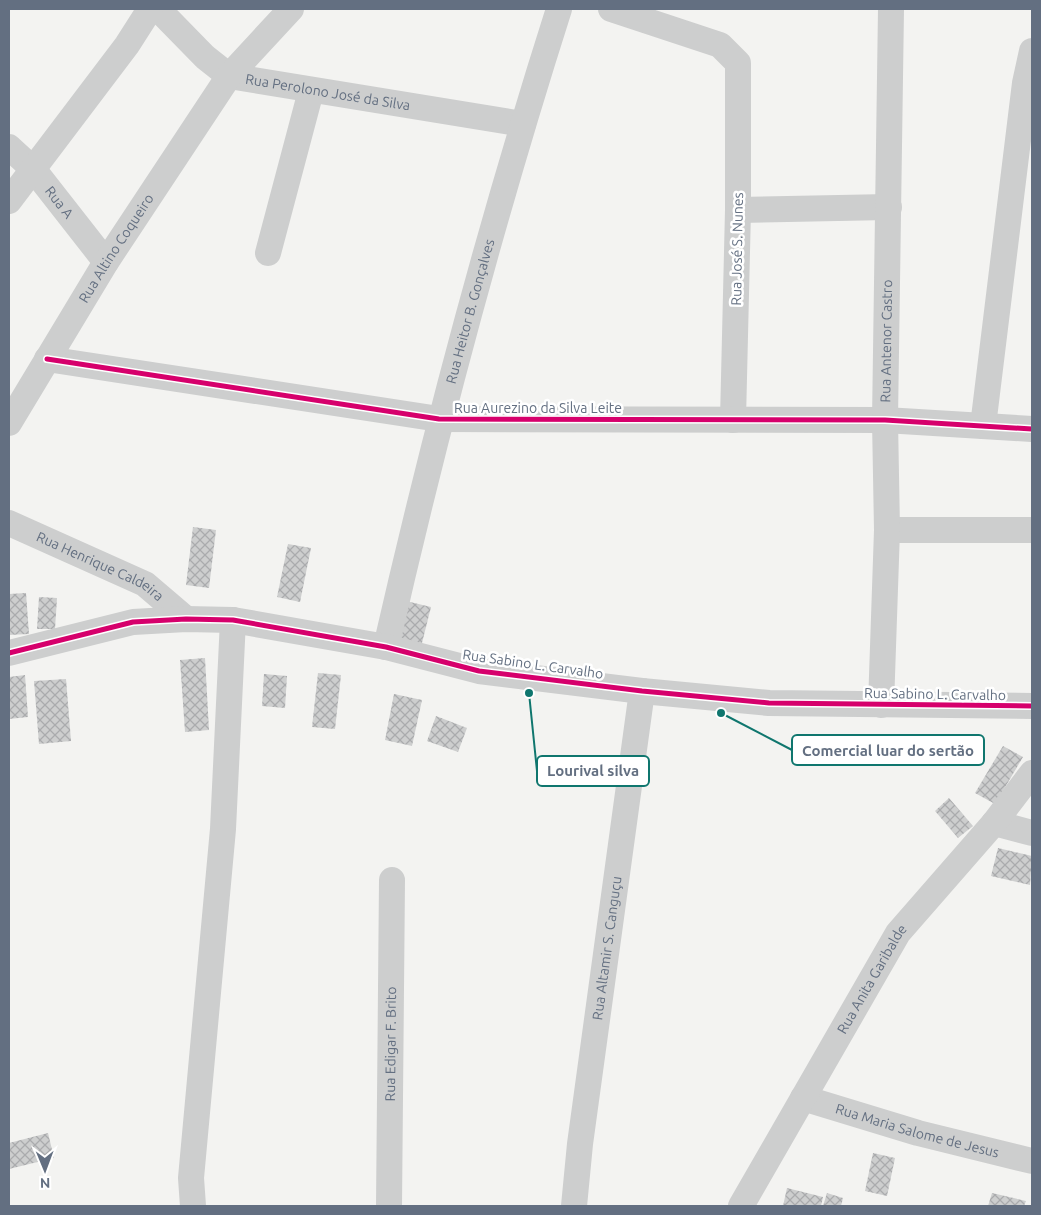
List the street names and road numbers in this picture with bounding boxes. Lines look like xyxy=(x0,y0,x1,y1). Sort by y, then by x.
street label: Rua Perolono José da Silva xyxy=(244,71,412,113)
street label: Rua A xyxy=(42,183,77,222)
street label: Rua Altino Coqueiro xyxy=(75,191,157,305)
street label: Rua José S. Nunes xyxy=(728,192,746,306)
street label: Rua Heitor B. Gonçalves xyxy=(443,237,497,385)
street label: Rua Antenor Castro xyxy=(877,279,895,403)
street label: Rua Aurezino da Silva Leite xyxy=(454,400,622,416)
street label: Rua Henrique Caldeira xyxy=(34,528,167,604)
street label: Rua Sabino L. Carvalho xyxy=(462,646,604,682)
street label: Rua Sabino L. Carvalho xyxy=(864,685,1006,703)
street label: Rua Altamir S. Canguçu xyxy=(589,875,625,1021)
street label: Rua Anita Garibalde xyxy=(834,921,910,1037)
street label: Rua Edigar F. Brito xyxy=(382,986,399,1102)
street label: Rua Maria Salome de Jesus xyxy=(834,1100,1001,1161)

